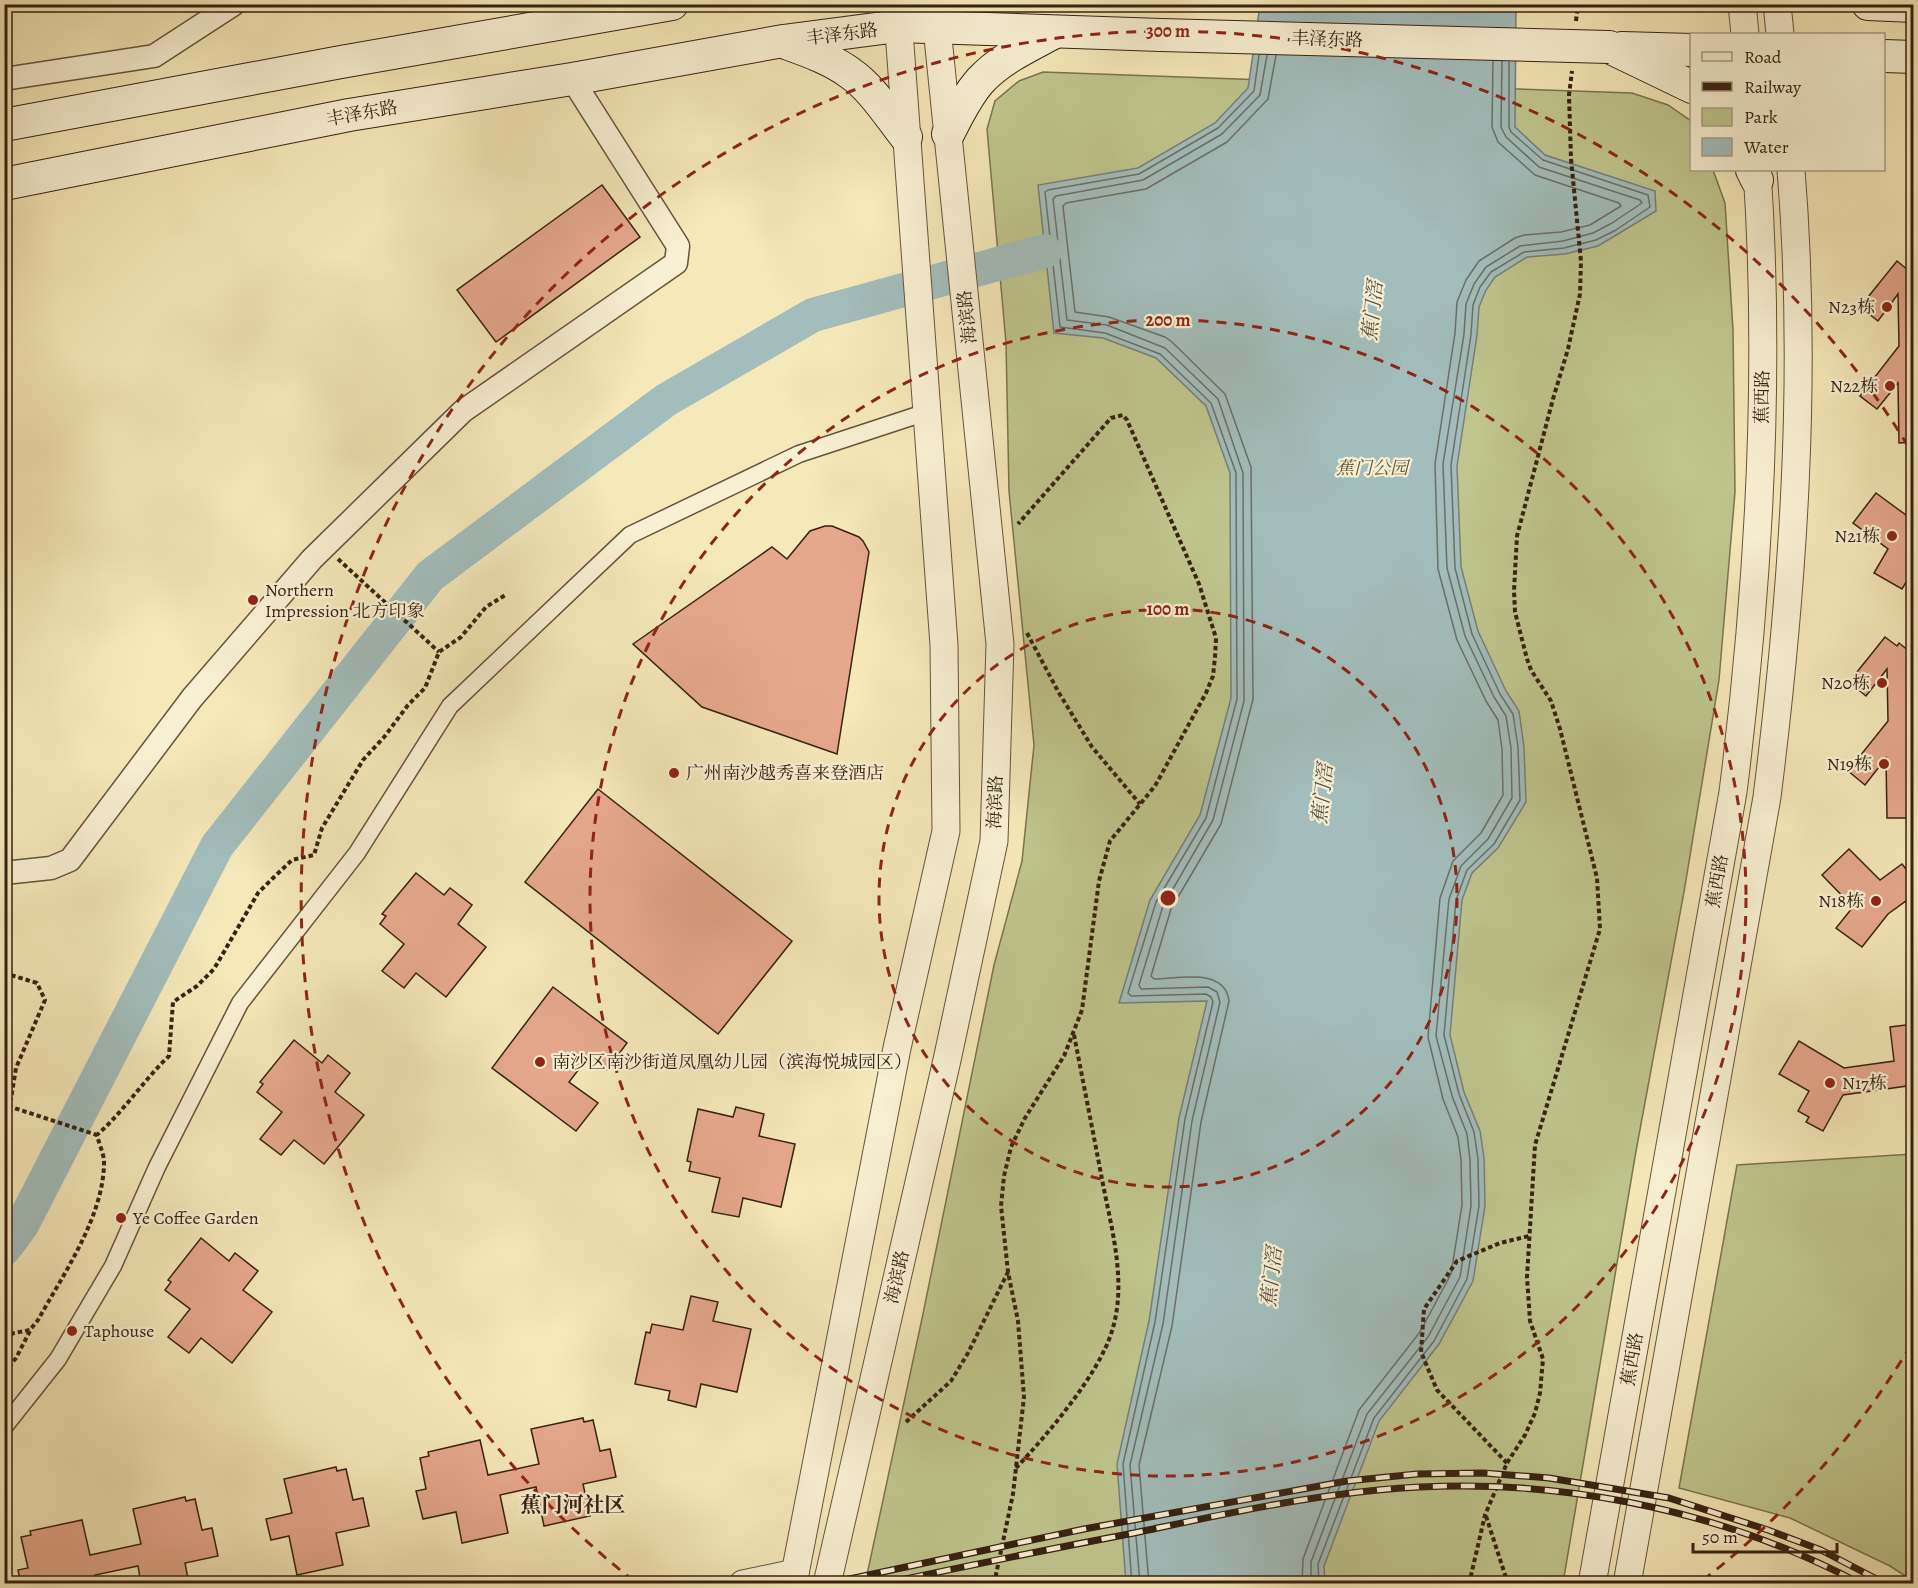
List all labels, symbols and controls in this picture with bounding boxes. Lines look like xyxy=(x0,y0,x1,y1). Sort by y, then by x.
street label: 丰泽东路 xyxy=(805,18,879,50)
text: 300 m xyxy=(1146,19,1190,43)
street label: 丰泽东路 xyxy=(1291,26,1363,52)
legend xyxy=(1690,33,1885,171)
text: Road xyxy=(1744,45,1782,69)
text: Railway xyxy=(1744,75,1802,99)
street label: 丰泽东路 xyxy=(324,95,400,131)
text: Park xyxy=(1744,105,1778,129)
text: Water xyxy=(1743,135,1789,159)
water label: 蕉门滘 xyxy=(1356,277,1389,342)
street label: 海滨路 xyxy=(952,289,982,345)
place label: N23栋 xyxy=(1828,295,1875,319)
marker: N23栋 xyxy=(1880,300,1894,314)
text: 200 m xyxy=(1145,308,1191,332)
street label: 蕉西路 xyxy=(1750,370,1774,424)
place label: N22栋 xyxy=(1830,374,1878,398)
marker: N22栋 xyxy=(1883,379,1897,393)
park label: 蕉门公园 xyxy=(1336,456,1411,480)
place label: N21栋 xyxy=(1834,524,1880,548)
marker: N21栋 xyxy=(1885,529,1899,543)
place label: Northern Impression 北方印象 xyxy=(265,578,425,623)
marker: Northern Impression 北方印象 xyxy=(246,593,260,607)
text: 100 m xyxy=(1147,597,1189,621)
place label: N20栋 xyxy=(1821,671,1870,695)
marker: N20栋 xyxy=(1875,676,1889,690)
place label: N19栋 xyxy=(1827,752,1872,776)
marker: N19栋 xyxy=(1877,757,1891,771)
water label: 蕉门滘 xyxy=(1306,760,1339,825)
place label: 广州南沙越秀喜来登酒店 xyxy=(686,761,884,785)
marker: 广州南沙越秀喜来登酒店 xyxy=(667,766,681,780)
street label: 海滨路 xyxy=(982,775,1008,829)
street label: 蕉西路 xyxy=(1700,852,1734,910)
centre of rings xyxy=(1158,888,1178,908)
place label: N18栋 xyxy=(1818,889,1864,913)
marker: N18栋 xyxy=(1869,894,1883,908)
place label: 南沙区南沙街道凤凰幼儿园（滨海悦城园区） xyxy=(552,1050,912,1074)
marker: 南沙区南沙街道凤凰幼儿园（滨海悦城园区） xyxy=(533,1055,547,1069)
place label: N17栋 xyxy=(1842,1071,1887,1095)
marker: N17栋 xyxy=(1823,1076,1837,1090)
place label: Ye Coffee Garden xyxy=(132,1206,259,1230)
marker: Ye Coffee Garden xyxy=(114,1211,128,1225)
water label: 蕉门滘 xyxy=(1255,1243,1288,1308)
street label: 海滨路 xyxy=(879,1248,915,1306)
place label: Taphouse xyxy=(84,1319,154,1343)
marker: Taphouse xyxy=(65,1324,79,1338)
street label: 蕉西路 xyxy=(1615,1330,1649,1388)
district label: 蕉门河社区 xyxy=(521,1491,626,1519)
scale bar xyxy=(1693,1516,1837,1554)
text: 50 m xyxy=(1702,1525,1738,1549)

